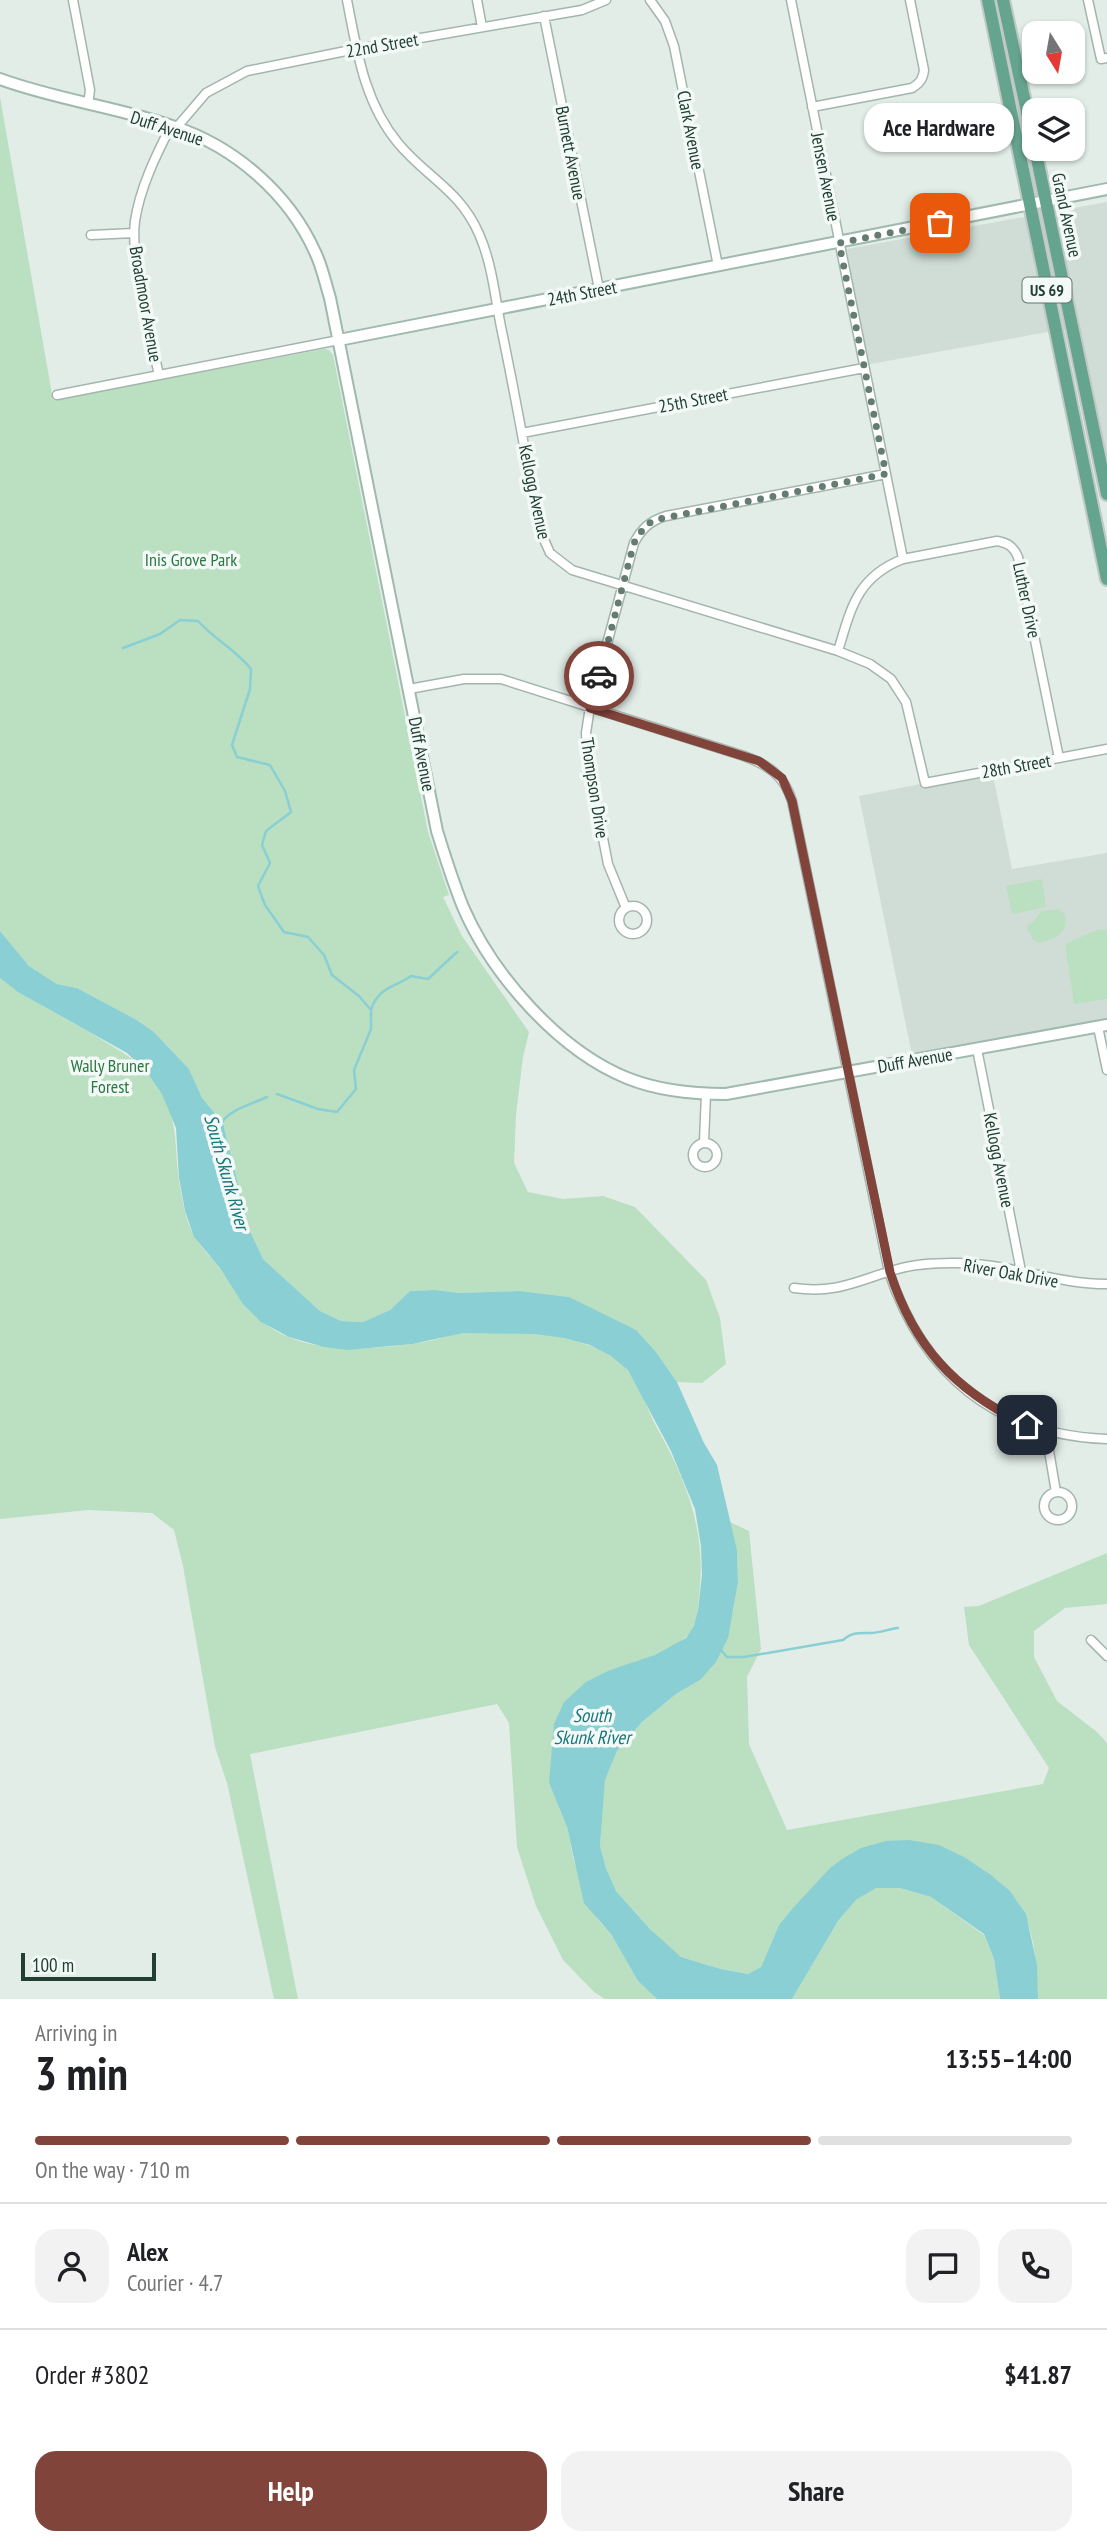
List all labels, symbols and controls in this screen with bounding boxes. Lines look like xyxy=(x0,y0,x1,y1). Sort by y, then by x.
north arrow xyxy=(1022,21,1085,84)
map controls xyxy=(1022,21,1085,161)
street label: 22nd Street xyxy=(344,27,420,63)
street label: Clark Avenue xyxy=(672,89,710,171)
button: layers xyxy=(1022,98,1085,161)
street label: Burnett Avenue xyxy=(551,104,591,202)
callout: Ace Hardware xyxy=(865,104,1015,153)
street label: Duff Avenue xyxy=(128,105,206,151)
text: Ace Hardware xyxy=(883,113,995,142)
street label: Jensen Avenue xyxy=(806,130,846,223)
street label: Grand Avenue xyxy=(1047,171,1087,259)
pin xyxy=(910,193,970,253)
icon: bag xyxy=(921,204,959,242)
street label: Broadmoor Avenue xyxy=(124,244,168,364)
street label: 24th Street xyxy=(545,275,619,311)
road number: US 69 xyxy=(1023,278,1072,302)
street label: 25th Street xyxy=(656,382,730,418)
street label: Kellogg Avenue xyxy=(514,443,556,541)
park label: Inis Grove Park xyxy=(145,548,237,571)
street label: Luther Drive xyxy=(1008,560,1046,640)
courier xyxy=(564,641,634,711)
icon: car xyxy=(580,657,618,695)
street label: Duff Avenue xyxy=(404,715,440,793)
street label: Thompson Drive xyxy=(576,736,614,840)
street label: 28th Street xyxy=(979,749,1053,783)
street label: Duff Avenue xyxy=(876,1042,954,1078)
park label: Wally Bruner Forest xyxy=(71,1054,149,1098)
street label: Kellogg Avenue xyxy=(979,1111,1019,1209)
water label: South Skunk River xyxy=(199,1112,256,1235)
street label: River Oak Drive xyxy=(962,1253,1060,1293)
pin xyxy=(997,1395,1057,1455)
icon: home xyxy=(1008,1406,1046,1444)
water label: South Skunk River xyxy=(554,1703,633,1749)
scale bar xyxy=(21,1950,156,1982)
text: 100 m xyxy=(32,1953,74,1977)
text: Arriving in xyxy=(35,2018,117,2047)
text: 13:55–14:00 xyxy=(945,2042,1072,2075)
text: 3 min xyxy=(35,2043,128,2103)
text: On the way · 710 m xyxy=(35,2155,190,2184)
button: person xyxy=(35,2229,109,2303)
button: chat xyxy=(906,2229,980,2303)
button: phone xyxy=(998,2229,1072,2303)
text: Alex xyxy=(127,2235,168,2268)
text: Courier · 4.7 xyxy=(127,2268,223,2297)
text: Order #3802 xyxy=(35,2358,150,2391)
text: $41.87 xyxy=(1004,2358,1072,2391)
button: Help xyxy=(35,2451,547,2531)
button: Share xyxy=(561,2451,1072,2531)

